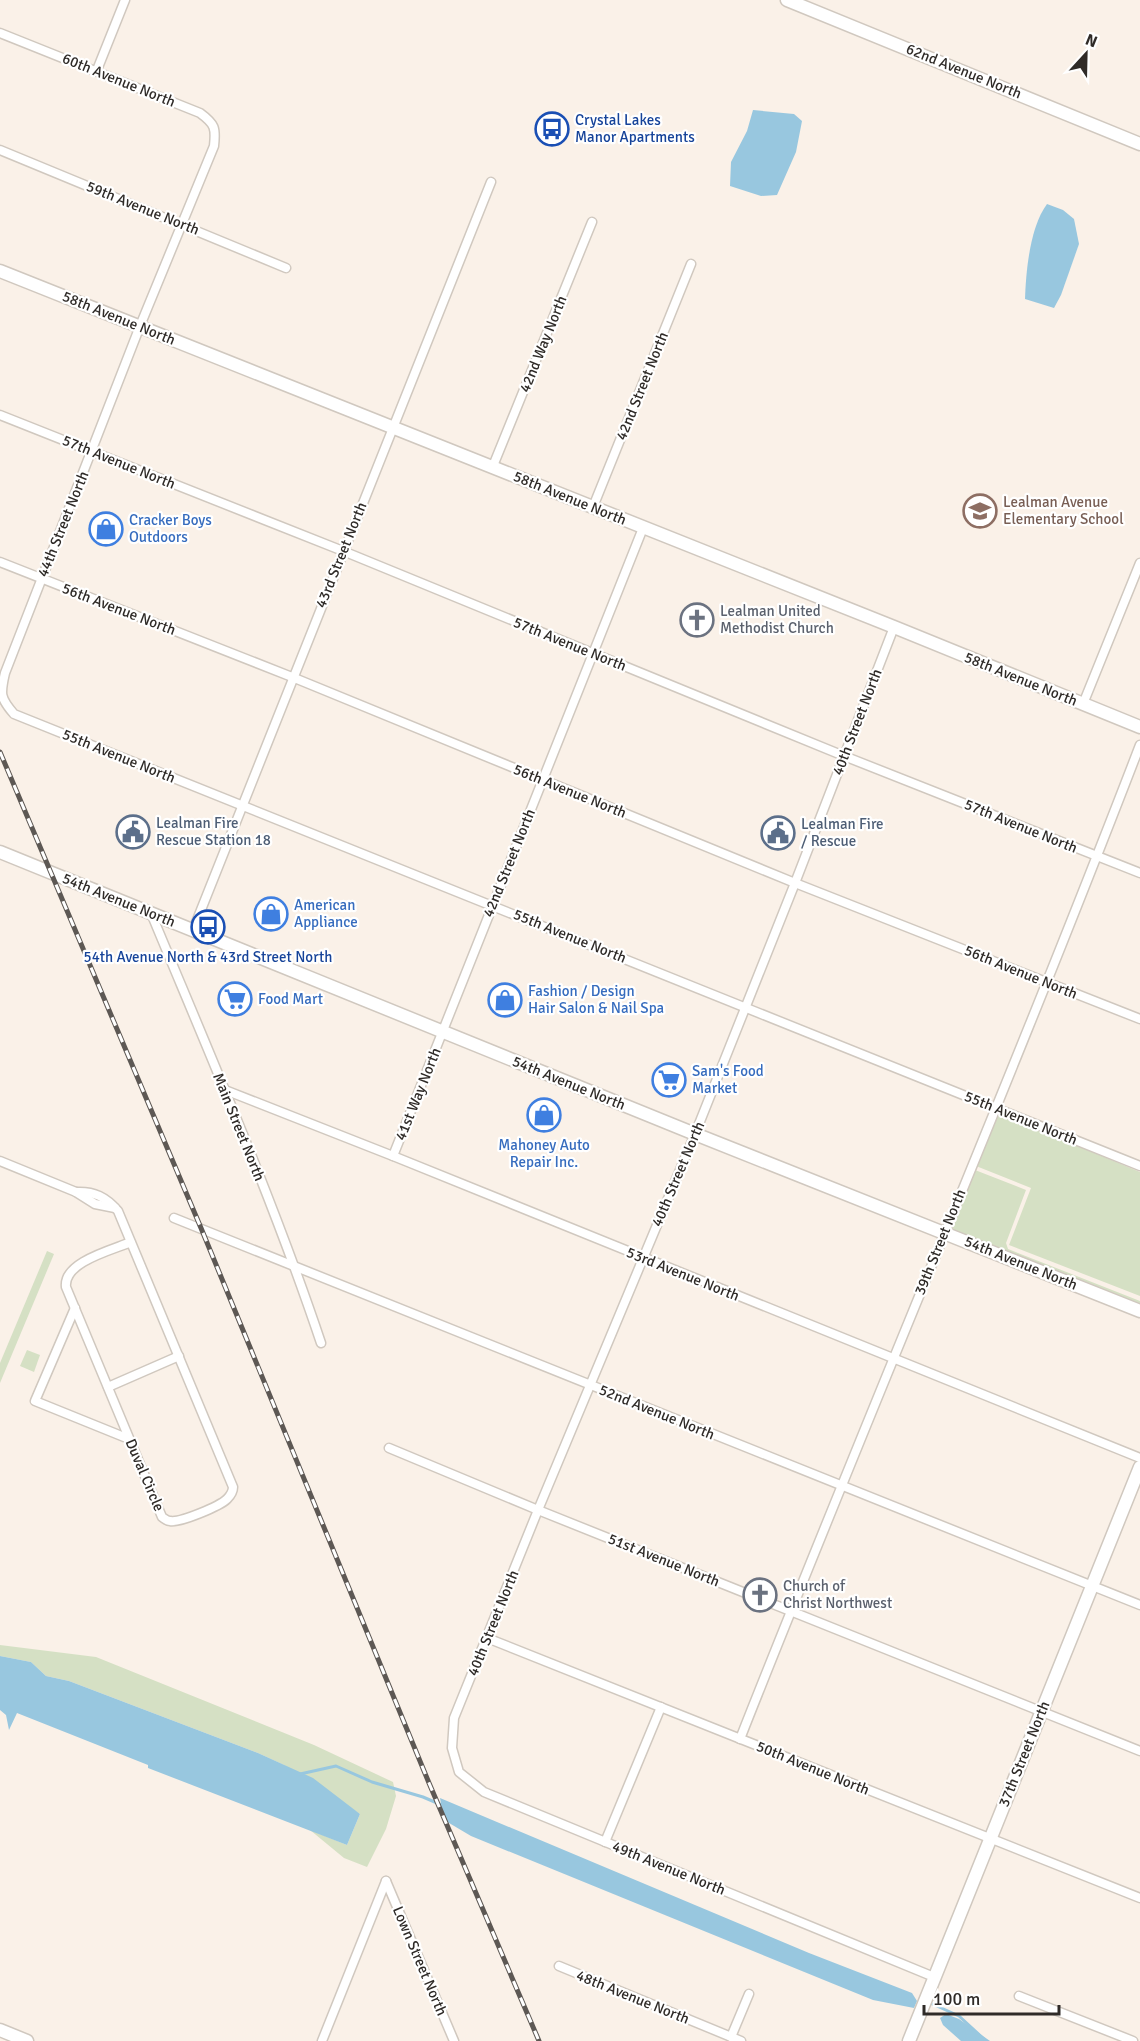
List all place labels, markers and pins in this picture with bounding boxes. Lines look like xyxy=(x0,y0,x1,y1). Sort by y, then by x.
bus stop icon: Crystal Lakes Manor Apartments xyxy=(534,111,570,147)
place label: Crystal Lakes Manor Apartments xyxy=(575,111,695,146)
school or university icon: Lealman Avenue Elementary School xyxy=(962,493,998,529)
place label: Lealman Avenue Elementary School xyxy=(1003,493,1124,528)
shop icon: Cracker Boys Outdoors xyxy=(88,511,124,547)
place label: Cracker Boys Outdoors xyxy=(129,511,212,546)
church icon: Lealman United Methodist Church xyxy=(679,602,715,638)
place label: Lealman United Methodist Church xyxy=(720,602,834,637)
public building icon: Lealman Fire Rescue Station 18 xyxy=(115,814,151,850)
place label: Lealman Fire Rescue Station 18 xyxy=(156,814,271,849)
public building icon: Lealman Fire / Rescue xyxy=(760,815,796,851)
place label: Lealman Fire / Rescue xyxy=(801,815,884,850)
shop icon: American Appliance xyxy=(253,896,289,932)
place label: American Appliance xyxy=(294,896,358,931)
bus stop icon: 54th Avenue North & 43rd Street North xyxy=(190,909,226,945)
place label: 54th Avenue North & 43rd Street North xyxy=(84,948,332,966)
supermarket icon: Food Mart xyxy=(217,981,253,1017)
shop icon: Fashion / Design Hair Salon & Nail Spa xyxy=(487,982,523,1018)
place label: Fashion / Design Hair Salon & Nail Spa xyxy=(528,982,664,1017)
place label: Food Mart xyxy=(258,990,323,1008)
supermarket icon: Sam's Food Market xyxy=(651,1062,687,1098)
place label: Sam's Food Market xyxy=(692,1062,764,1097)
shop icon: Mahoney Auto Repair Inc. xyxy=(526,1097,562,1133)
place label: Mahoney Auto Repair Inc. xyxy=(498,1136,590,1171)
church icon: Church of Christ Northwest xyxy=(742,1577,778,1613)
place label: Church of Christ Northwest xyxy=(783,1577,892,1612)

